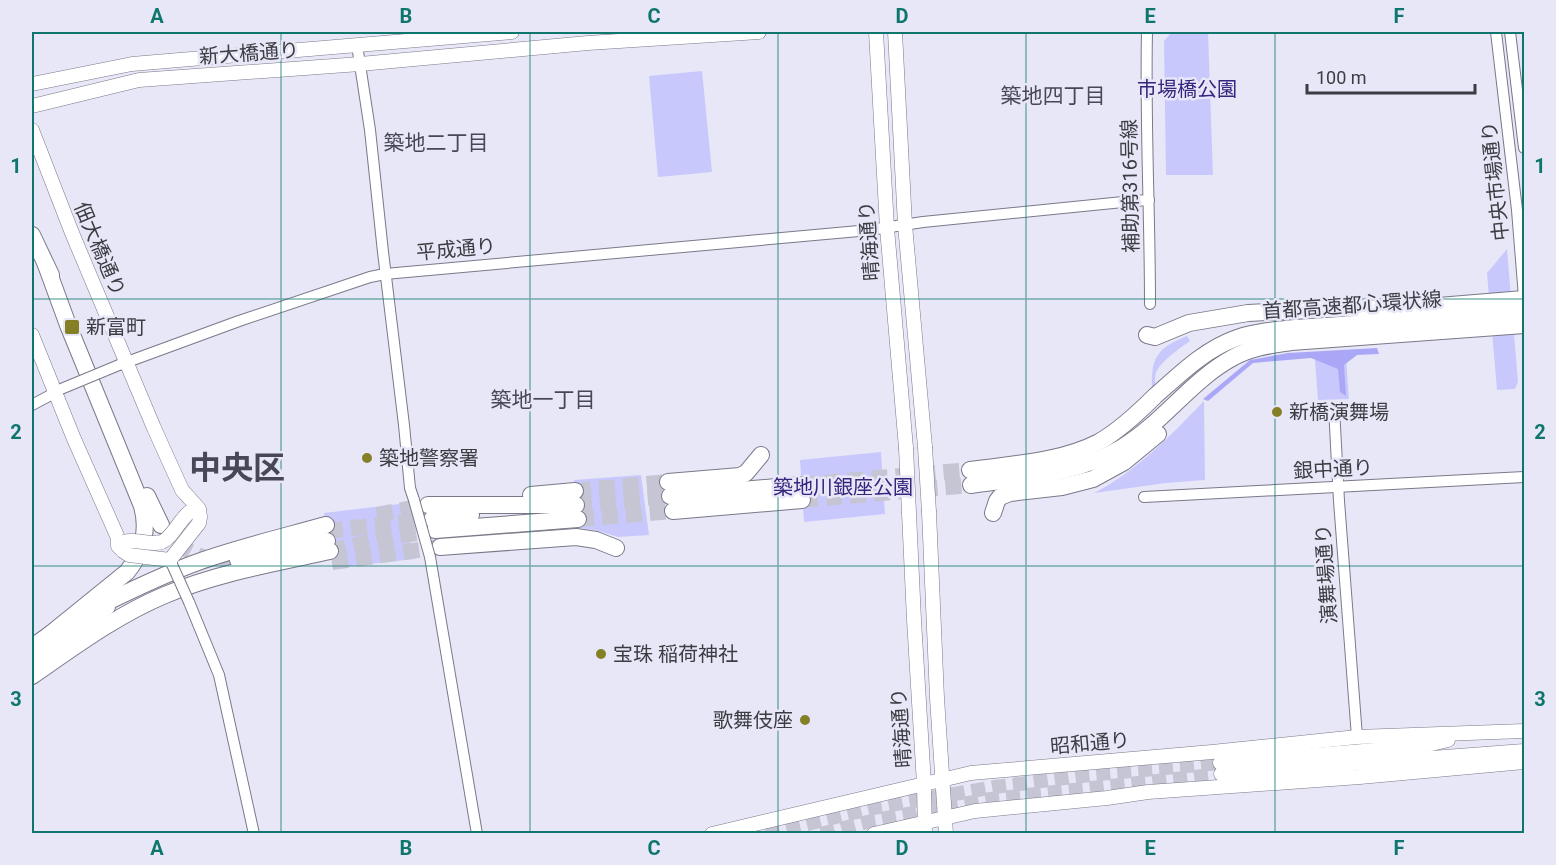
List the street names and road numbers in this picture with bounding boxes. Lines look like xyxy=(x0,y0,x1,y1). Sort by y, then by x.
street label: 新大橋通り xyxy=(198,38,300,68)
street label: 補助第316号線 xyxy=(1117,119,1143,253)
street label: 中央市場通り xyxy=(1477,120,1513,242)
street label: 佃大橋通り xyxy=(69,198,131,300)
street label: 晴海通り xyxy=(854,200,884,282)
street label: 平成通り xyxy=(415,234,497,264)
street label: 首都高速都心環状線 xyxy=(1261,287,1443,323)
street label: 銀中通り xyxy=(1292,455,1374,483)
street label: 演舞場通り xyxy=(1311,523,1341,625)
street label: 晴海通り xyxy=(886,687,916,769)
street label: 昭和通り xyxy=(1049,728,1131,758)

